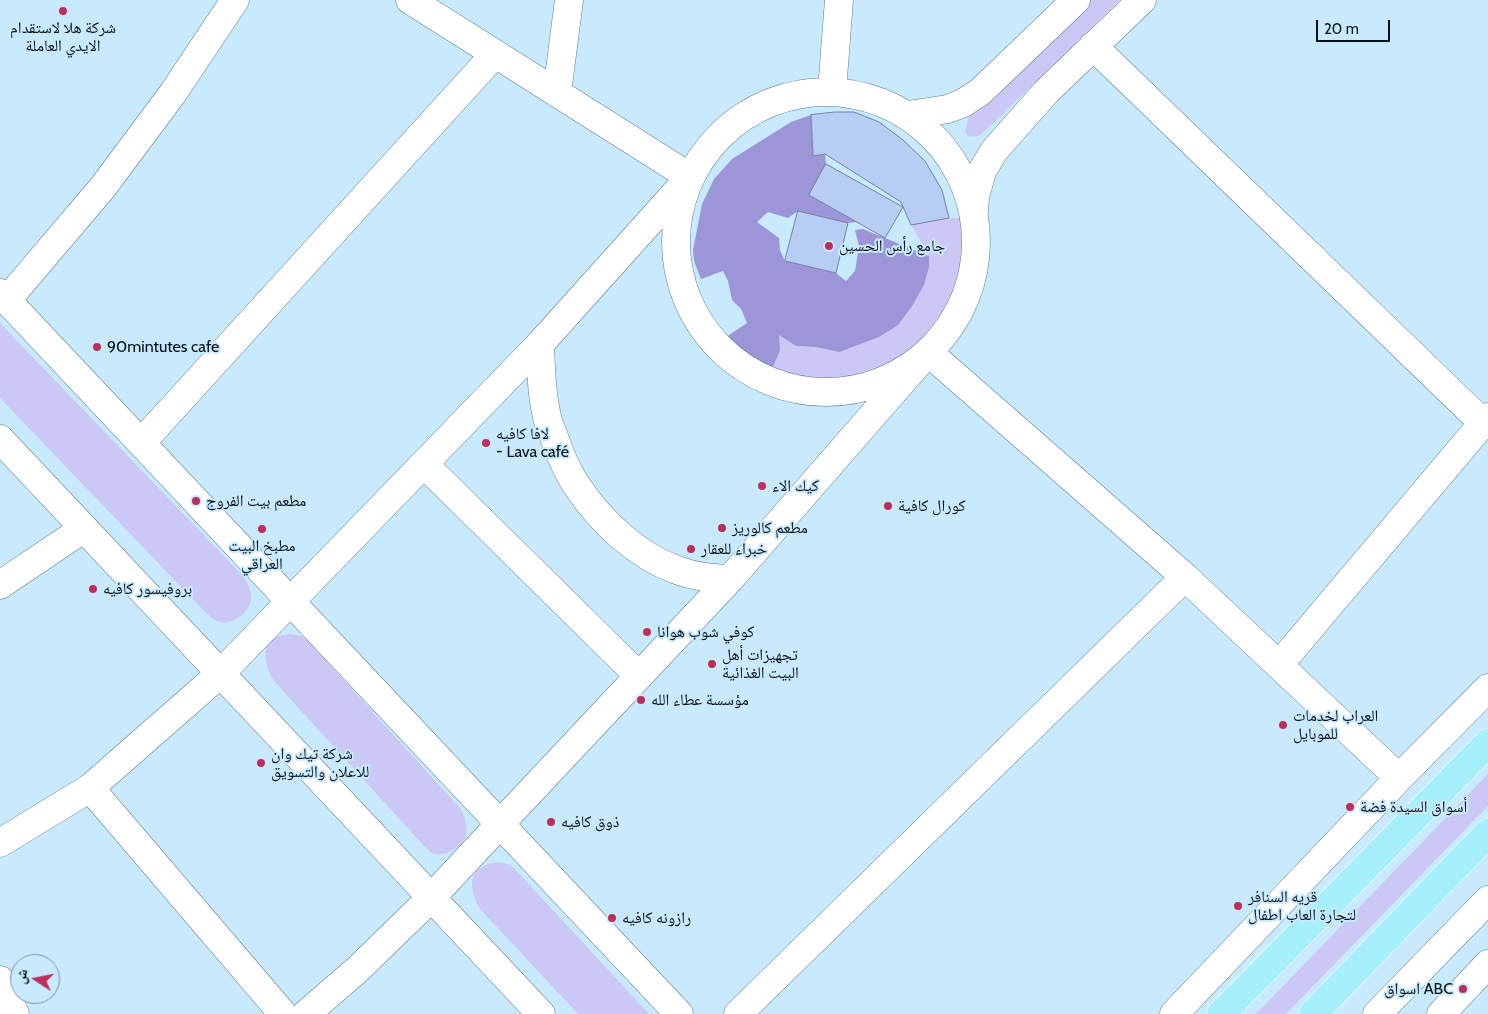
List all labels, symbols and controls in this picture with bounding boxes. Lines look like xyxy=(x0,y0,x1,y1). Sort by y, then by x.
marker: شركة هلا لاستقدام الايدي العاملة xyxy=(57,5,69,17)
scale bar xyxy=(1318,10,1392,42)
place label: شركة هلا لاستقدام الايدي العاملة xyxy=(10,18,116,56)
text: 20 m xyxy=(1324,20,1359,38)
place label: جامع رأس الحسين xyxy=(839,236,945,256)
marker: جامع رأس الحسين xyxy=(823,240,835,252)
place label: 90mintutes cafe xyxy=(107,337,219,357)
marker: 90mintutes cafe xyxy=(91,341,103,353)
place label: لافا كافيه - Lava café xyxy=(496,424,569,462)
marker: لافا كافيه - Lava café xyxy=(480,437,492,449)
place label: كيك الاء xyxy=(772,476,819,496)
marker: كيك الاء xyxy=(756,480,768,492)
place label: مطعم بيت الفروج xyxy=(206,491,306,511)
marker: مطعم بيت الفروج xyxy=(190,495,202,507)
place label: كورال كافية xyxy=(898,496,966,516)
marker: كورال كافية xyxy=(882,500,894,512)
place label: مطعم كالوريز xyxy=(732,518,808,538)
marker: مطعم كالوريز xyxy=(716,522,728,534)
marker: مطبخ البيت العراقي xyxy=(256,523,268,535)
place label: مطبخ البيت العراقي xyxy=(229,536,295,574)
place label: خبراء للعقار xyxy=(701,539,767,559)
marker: خبراء للعقار xyxy=(685,543,697,555)
place label: بروفيسور كافيه xyxy=(103,579,192,599)
marker: بروفيسور كافيه xyxy=(87,583,99,595)
place label: كوفي شوب هوانا xyxy=(657,622,754,642)
marker: كوفي شوب هوانا xyxy=(641,626,653,638)
place label: تجهيزات أهل البيت الغذائية xyxy=(722,645,799,683)
marker: تجهيزات أهل البيت الغذائية xyxy=(706,658,718,670)
place label: مؤسسة عطاء الله xyxy=(651,690,749,710)
marker: مؤسسة عطاء الله xyxy=(635,694,647,706)
place label: العراب لخدمات للموبايل xyxy=(1293,706,1378,744)
marker: العراب لخدمات للموبايل xyxy=(1277,719,1289,731)
place label: شركة تيك وان للاعلان والتسويق xyxy=(271,744,369,782)
marker: شركة تيك وان للاعلان والتسويق xyxy=(255,757,267,769)
place label: أسواق السيدة فضة xyxy=(1360,797,1467,817)
marker: أسواق السيدة فضة xyxy=(1344,801,1356,813)
place label: ذوق كافيه xyxy=(561,812,619,832)
marker: ذوق كافيه xyxy=(545,816,557,828)
place label: قريه السنافر لتجارة العاب اطفال xyxy=(1248,887,1356,925)
marker: قريه السنافر لتجارة العاب اطفال xyxy=(1232,900,1244,912)
place label: رازونه كافيه xyxy=(622,908,691,928)
marker: رازونه كافيه xyxy=(606,912,618,924)
north arrow xyxy=(10,954,60,1004)
text: ش xyxy=(11,967,32,985)
place label: اسواق ABC xyxy=(1384,979,1453,999)
marker: اسواق ABC xyxy=(1457,983,1469,995)

